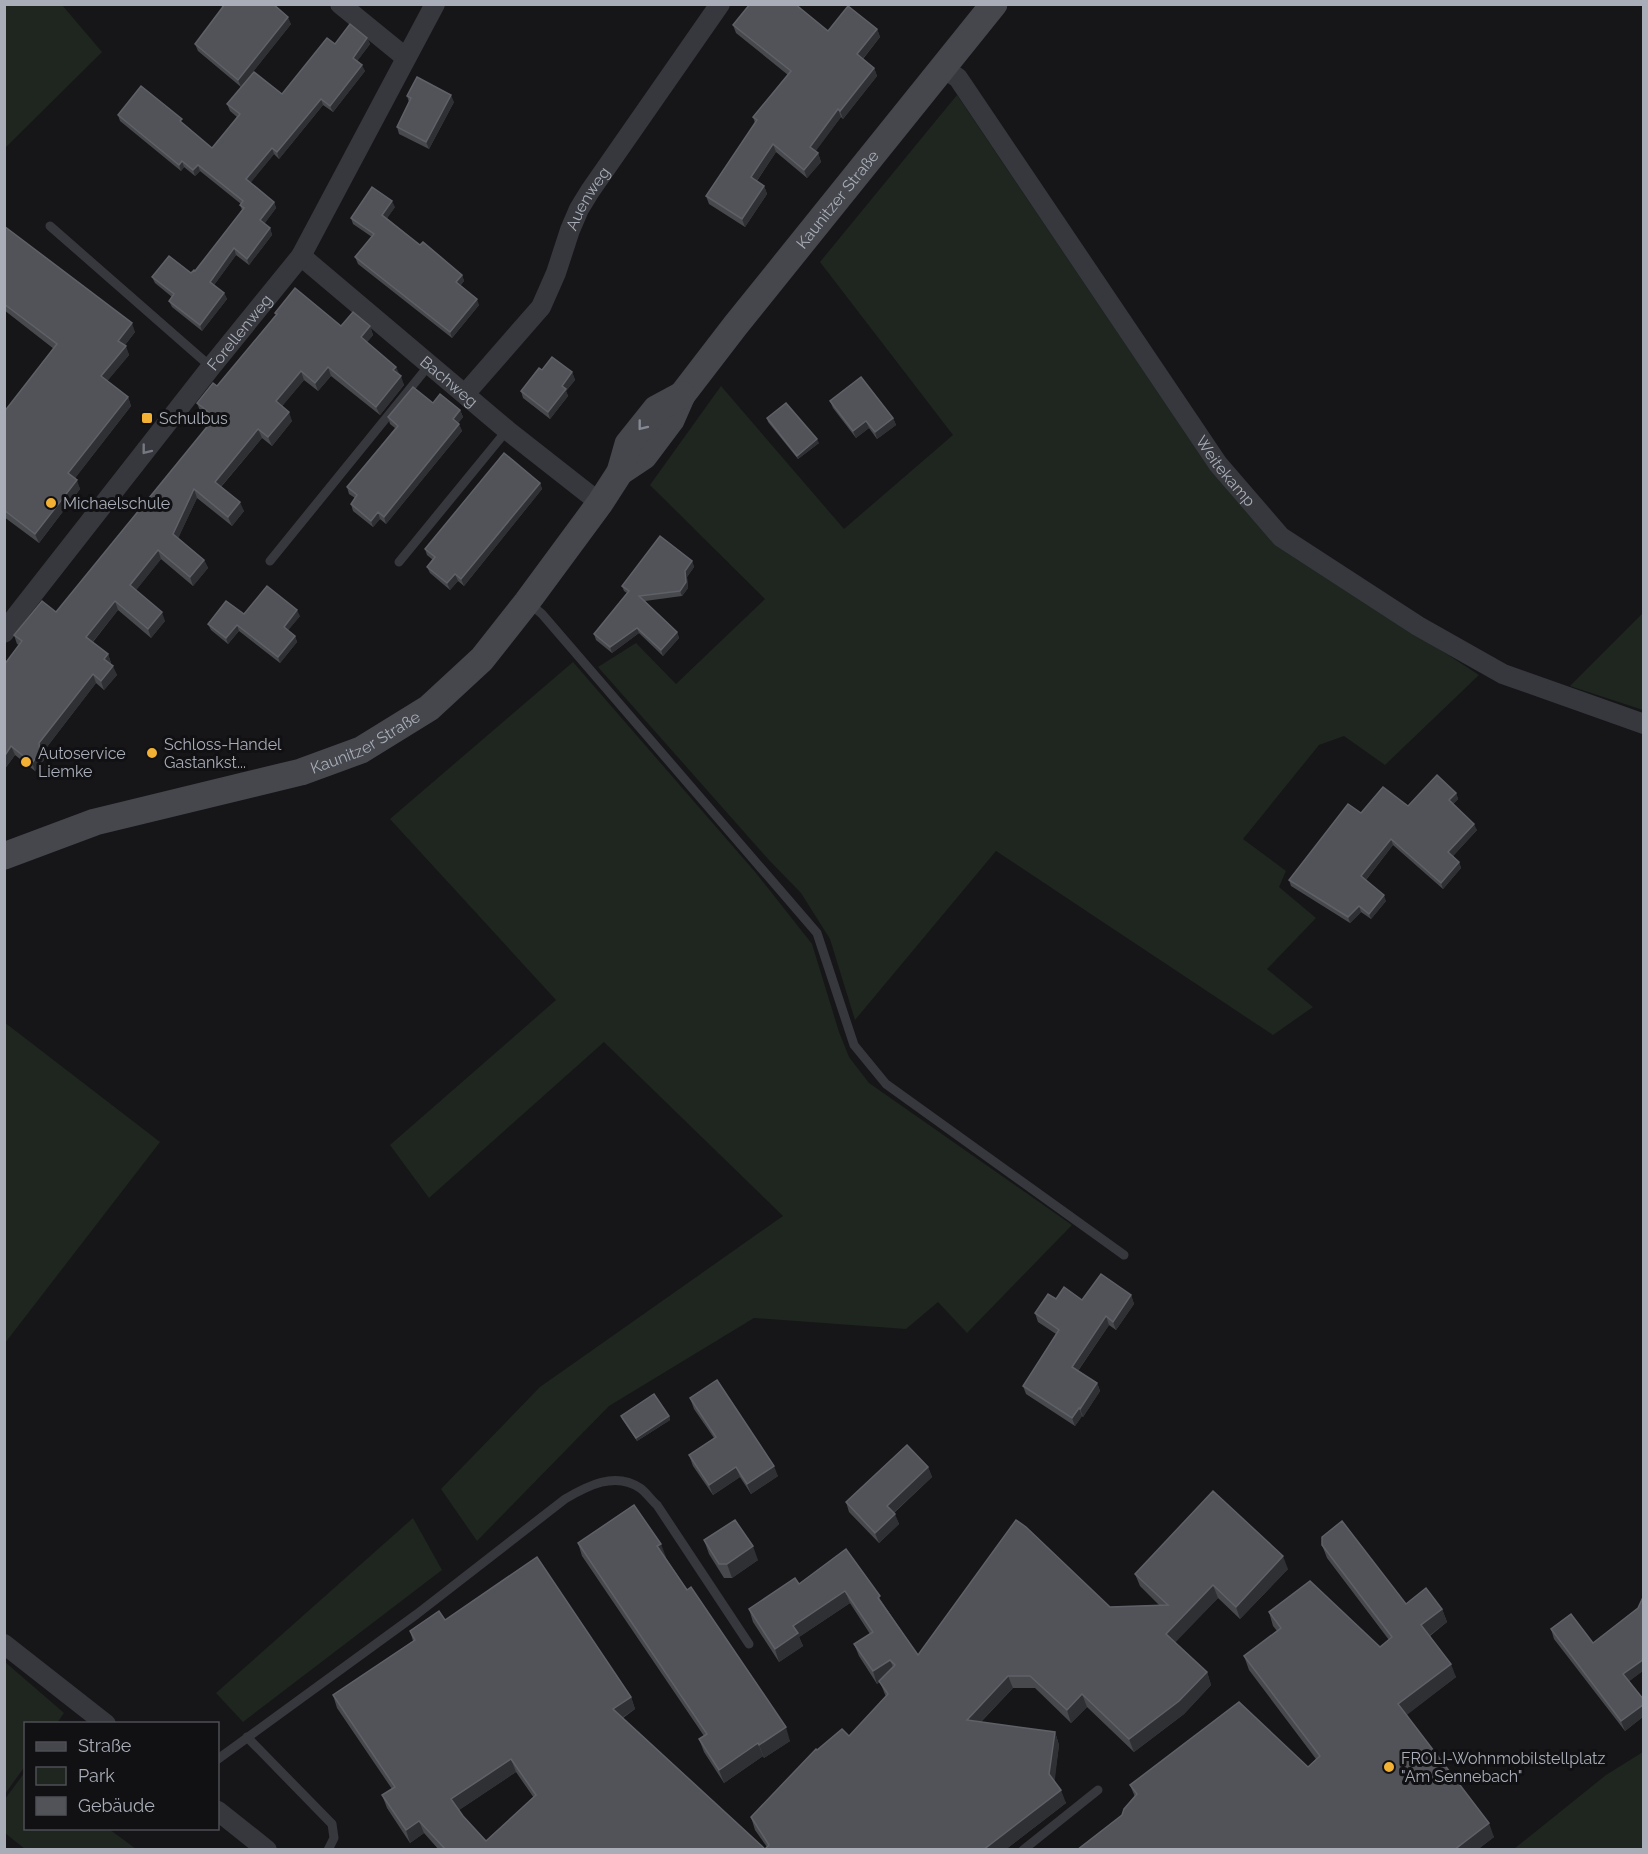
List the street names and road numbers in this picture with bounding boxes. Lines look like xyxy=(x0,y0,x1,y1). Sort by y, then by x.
street label: Kaunitzer Straße xyxy=(792,146,882,252)
street label: Auenweg xyxy=(562,163,614,233)
street label: Forellenweg xyxy=(203,290,276,374)
street label: Bachweg xyxy=(417,352,482,411)
street label: Weitekamp xyxy=(1192,432,1260,510)
street label: Kaunitzer Straße xyxy=(308,707,423,777)

